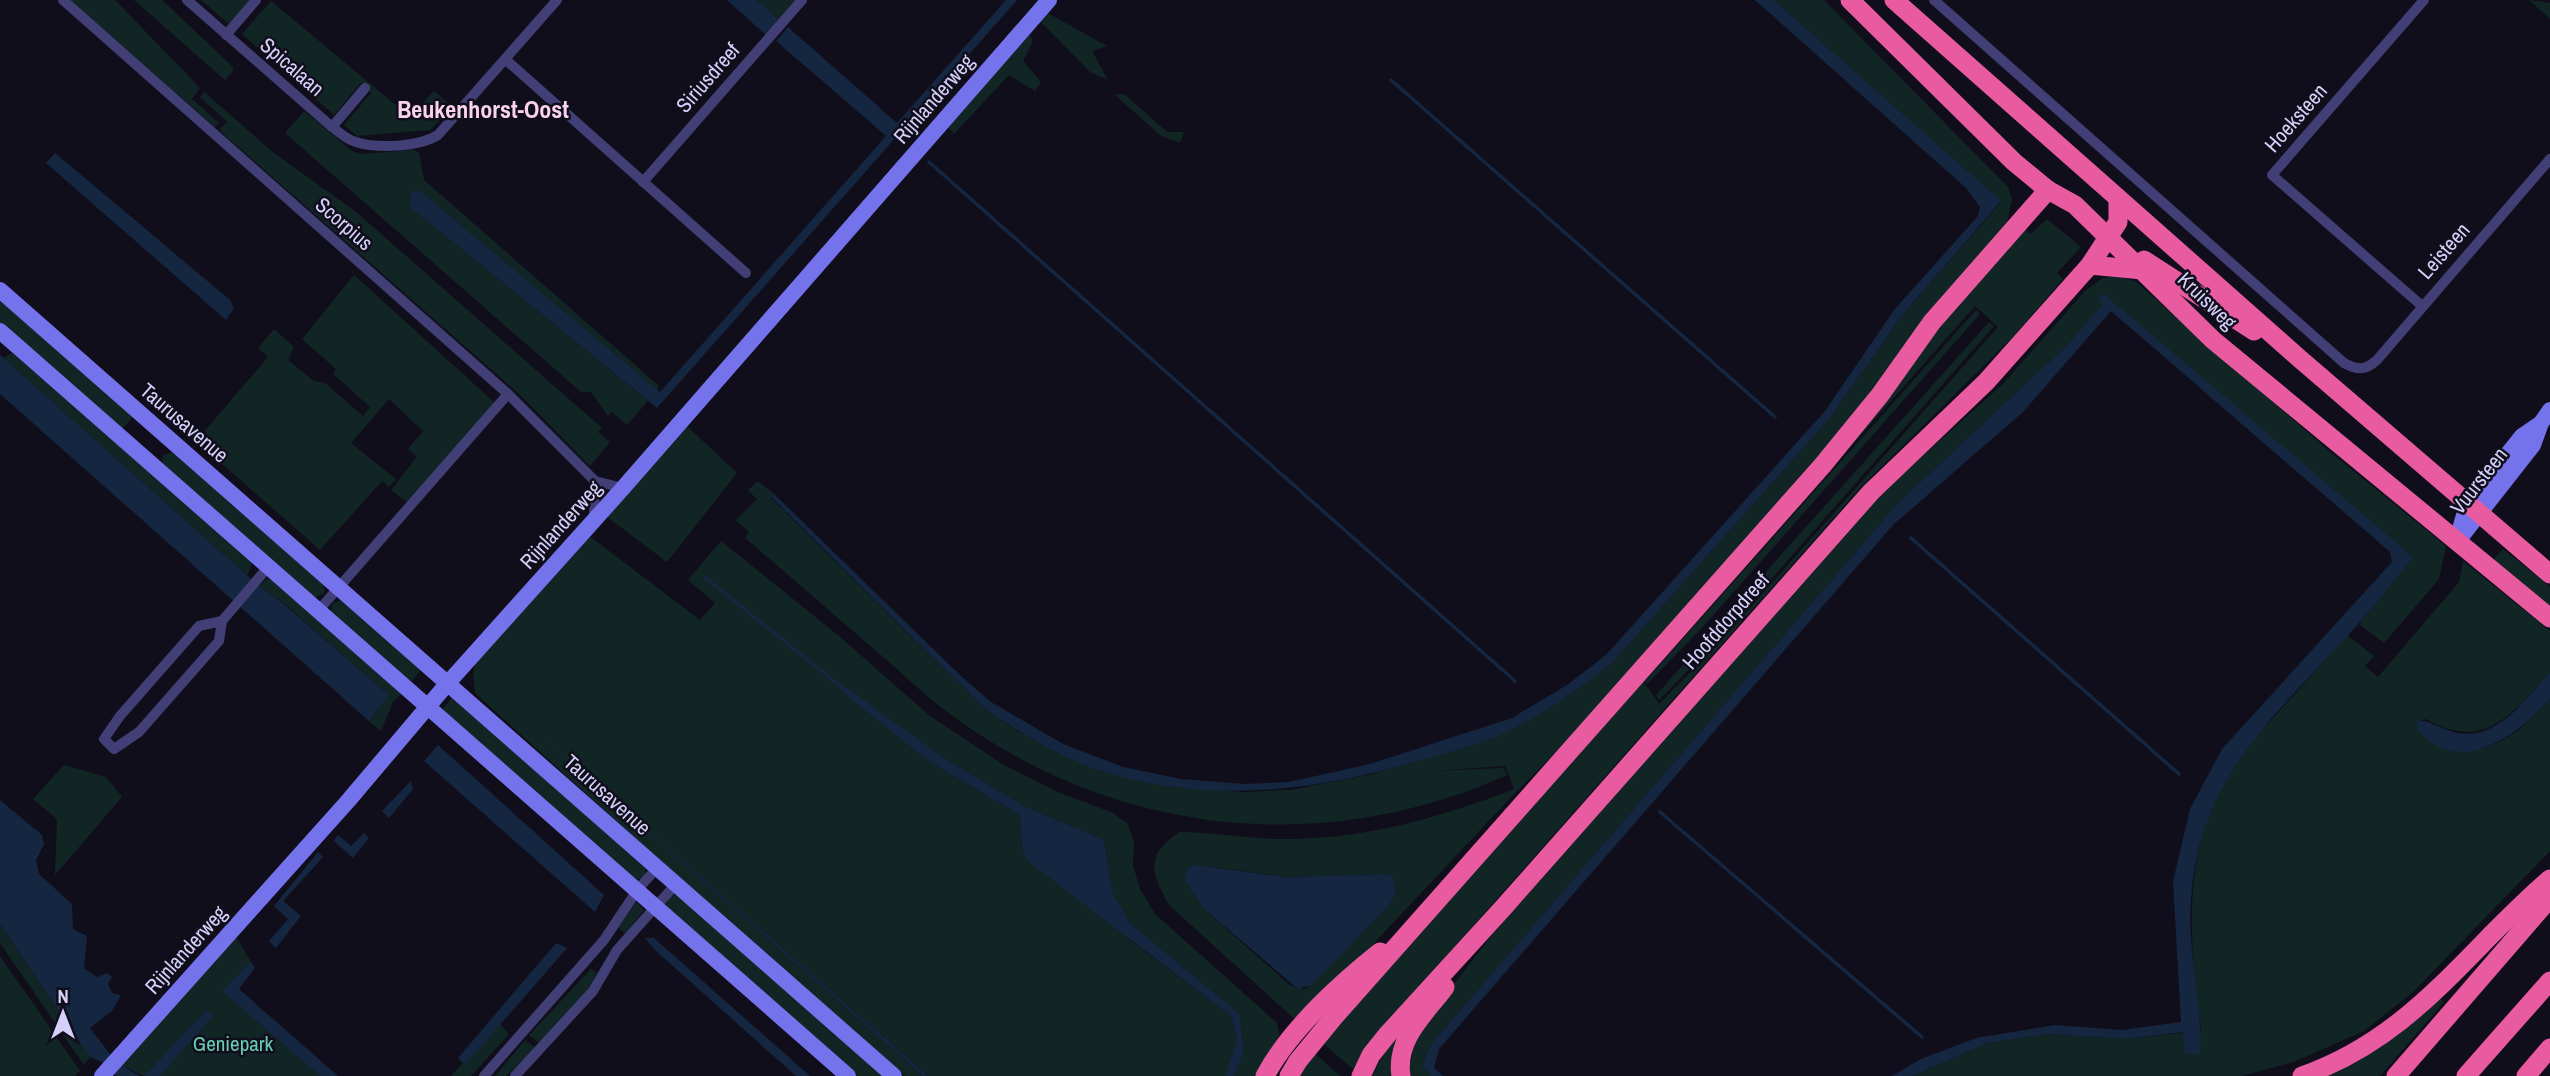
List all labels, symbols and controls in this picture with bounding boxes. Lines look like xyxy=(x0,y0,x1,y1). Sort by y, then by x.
street label: Spicalaan xyxy=(254,31,331,103)
street label: Siriusdreef xyxy=(669,36,746,119)
street label: Rijnlanderweg xyxy=(887,47,981,150)
street label: Hoeksteen xyxy=(2258,77,2334,158)
district label: Beukenhorst-Oost xyxy=(397,93,569,125)
street label: Scorpius xyxy=(309,190,379,257)
street label: Leisteen xyxy=(2411,216,2476,285)
street label: Kruisweg xyxy=(2171,265,2244,336)
street label: Taurusavenue xyxy=(134,376,235,469)
street label: Vuursteen xyxy=(2443,441,2514,520)
street label: Rijnlanderweg xyxy=(513,474,609,575)
street label: Hoofddorpdreef xyxy=(1675,566,1776,675)
street label: Taurusavenue xyxy=(557,748,657,842)
street label: Rijnlanderweg xyxy=(138,899,234,1000)
north arrow xyxy=(28,978,98,1048)
text: N xyxy=(57,983,69,1009)
park label: Geniepark xyxy=(193,1029,274,1058)

